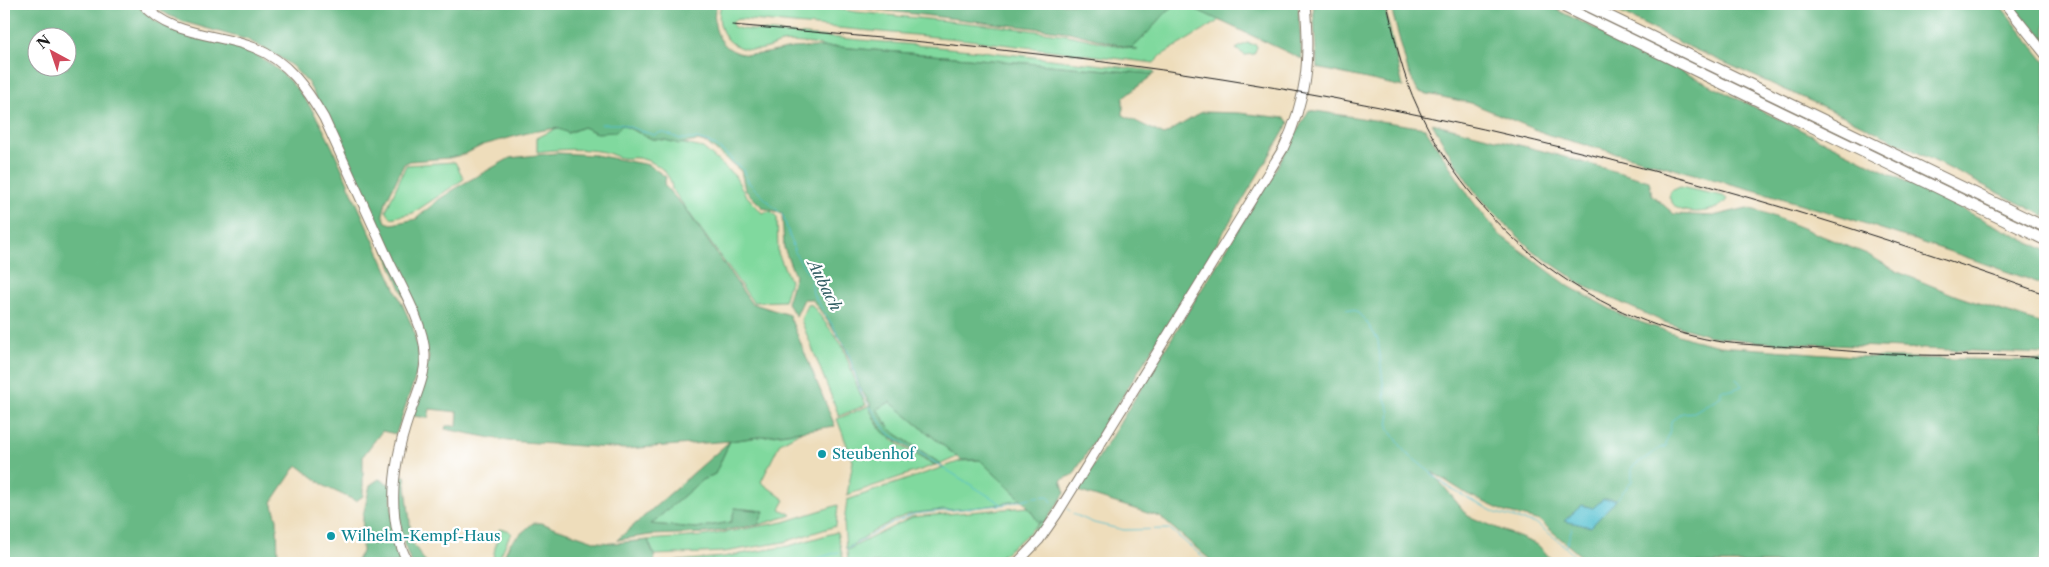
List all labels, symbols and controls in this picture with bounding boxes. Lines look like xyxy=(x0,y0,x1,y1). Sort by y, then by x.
north arrow xyxy=(28,28,78,78)
text: N xyxy=(33,31,54,53)
water label: Aubach xyxy=(802,253,846,314)
place label: Steubenhof xyxy=(832,444,916,463)
marker: Steubenhof xyxy=(816,448,828,460)
place label: Wilhelm-Kempf-Haus xyxy=(340,526,501,545)
marker: Wilhelm-Kempf-Haus xyxy=(325,530,337,542)

